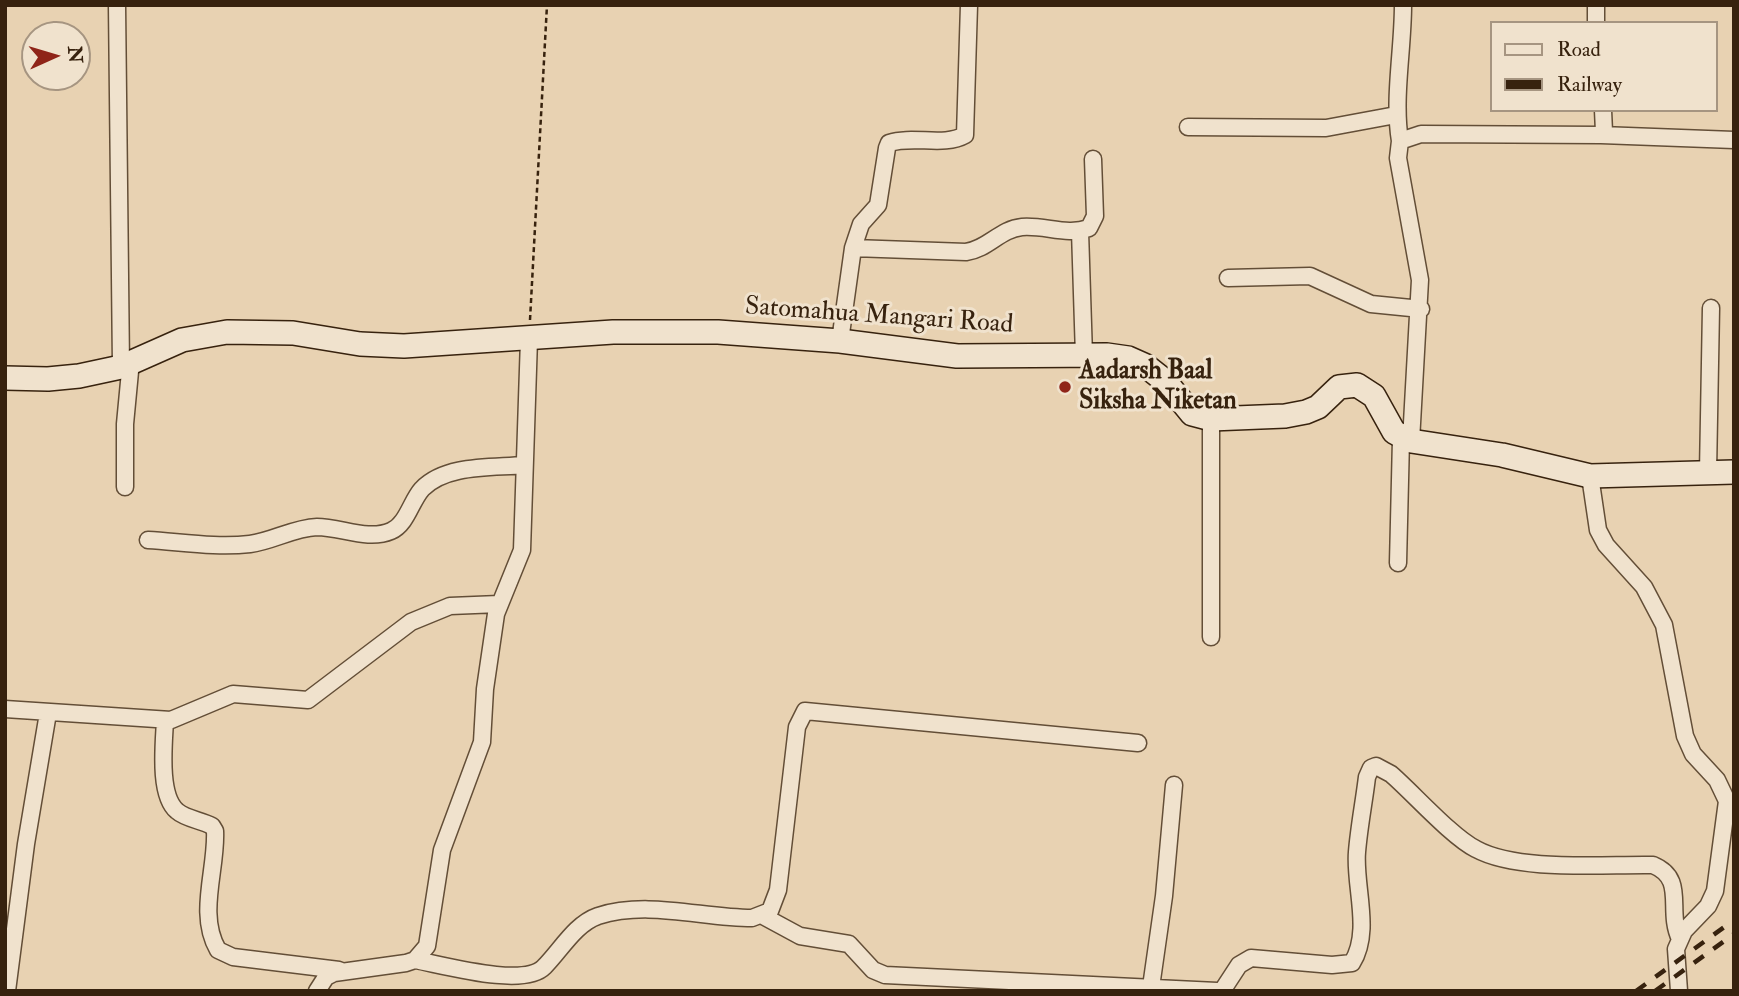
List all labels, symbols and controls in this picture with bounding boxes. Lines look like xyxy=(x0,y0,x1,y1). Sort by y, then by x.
north arrow xyxy=(21,21,91,91)
legend xyxy=(1490,21,1718,112)
text: Road xyxy=(1557,36,1601,63)
text: N xyxy=(62,45,88,64)
text: Railway xyxy=(1557,71,1622,98)
street label: Satomahua Mangari Road xyxy=(744,292,1014,342)
place label: Aadarsh Baal Siksha Niketan xyxy=(1079,356,1237,418)
marker: Aadarsh Baal Siksha Niketan xyxy=(1057,379,1073,395)

